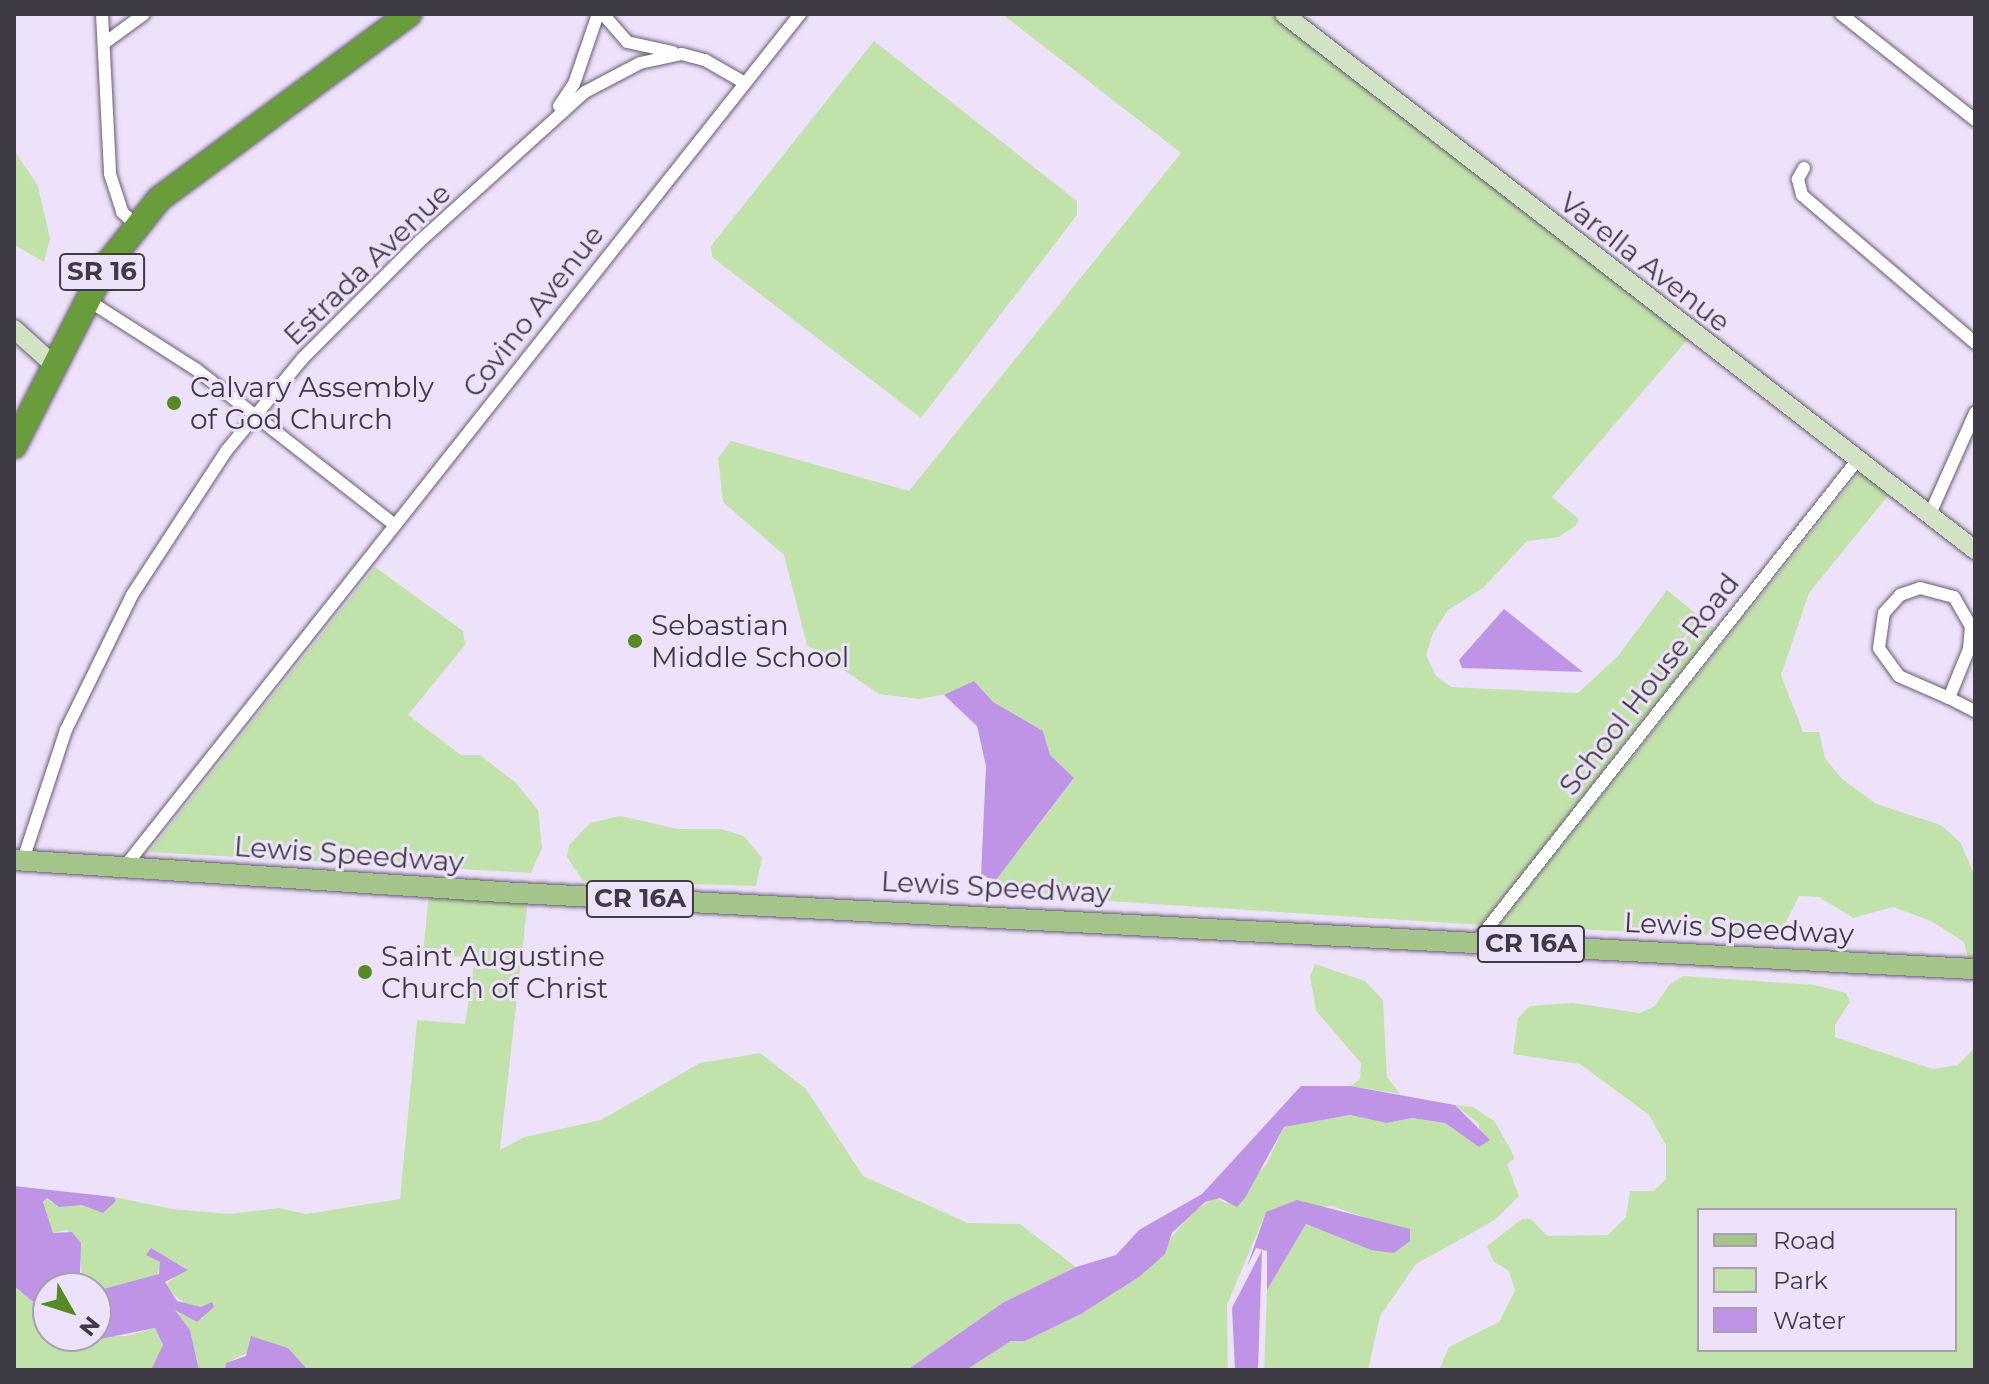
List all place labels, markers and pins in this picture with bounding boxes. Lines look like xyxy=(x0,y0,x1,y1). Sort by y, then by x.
place label: Calvary Assembly of God Church xyxy=(190,370,434,436)
marker: Calvary Assembly of God Church xyxy=(165,394,183,412)
place label: Sebastian Middle School xyxy=(651,608,849,674)
marker: Sebastian Middle School xyxy=(626,632,644,650)
place label: Saint Augustine Church of Christ xyxy=(381,939,608,1005)
marker: Saint Augustine Church of Christ xyxy=(356,963,374,981)

